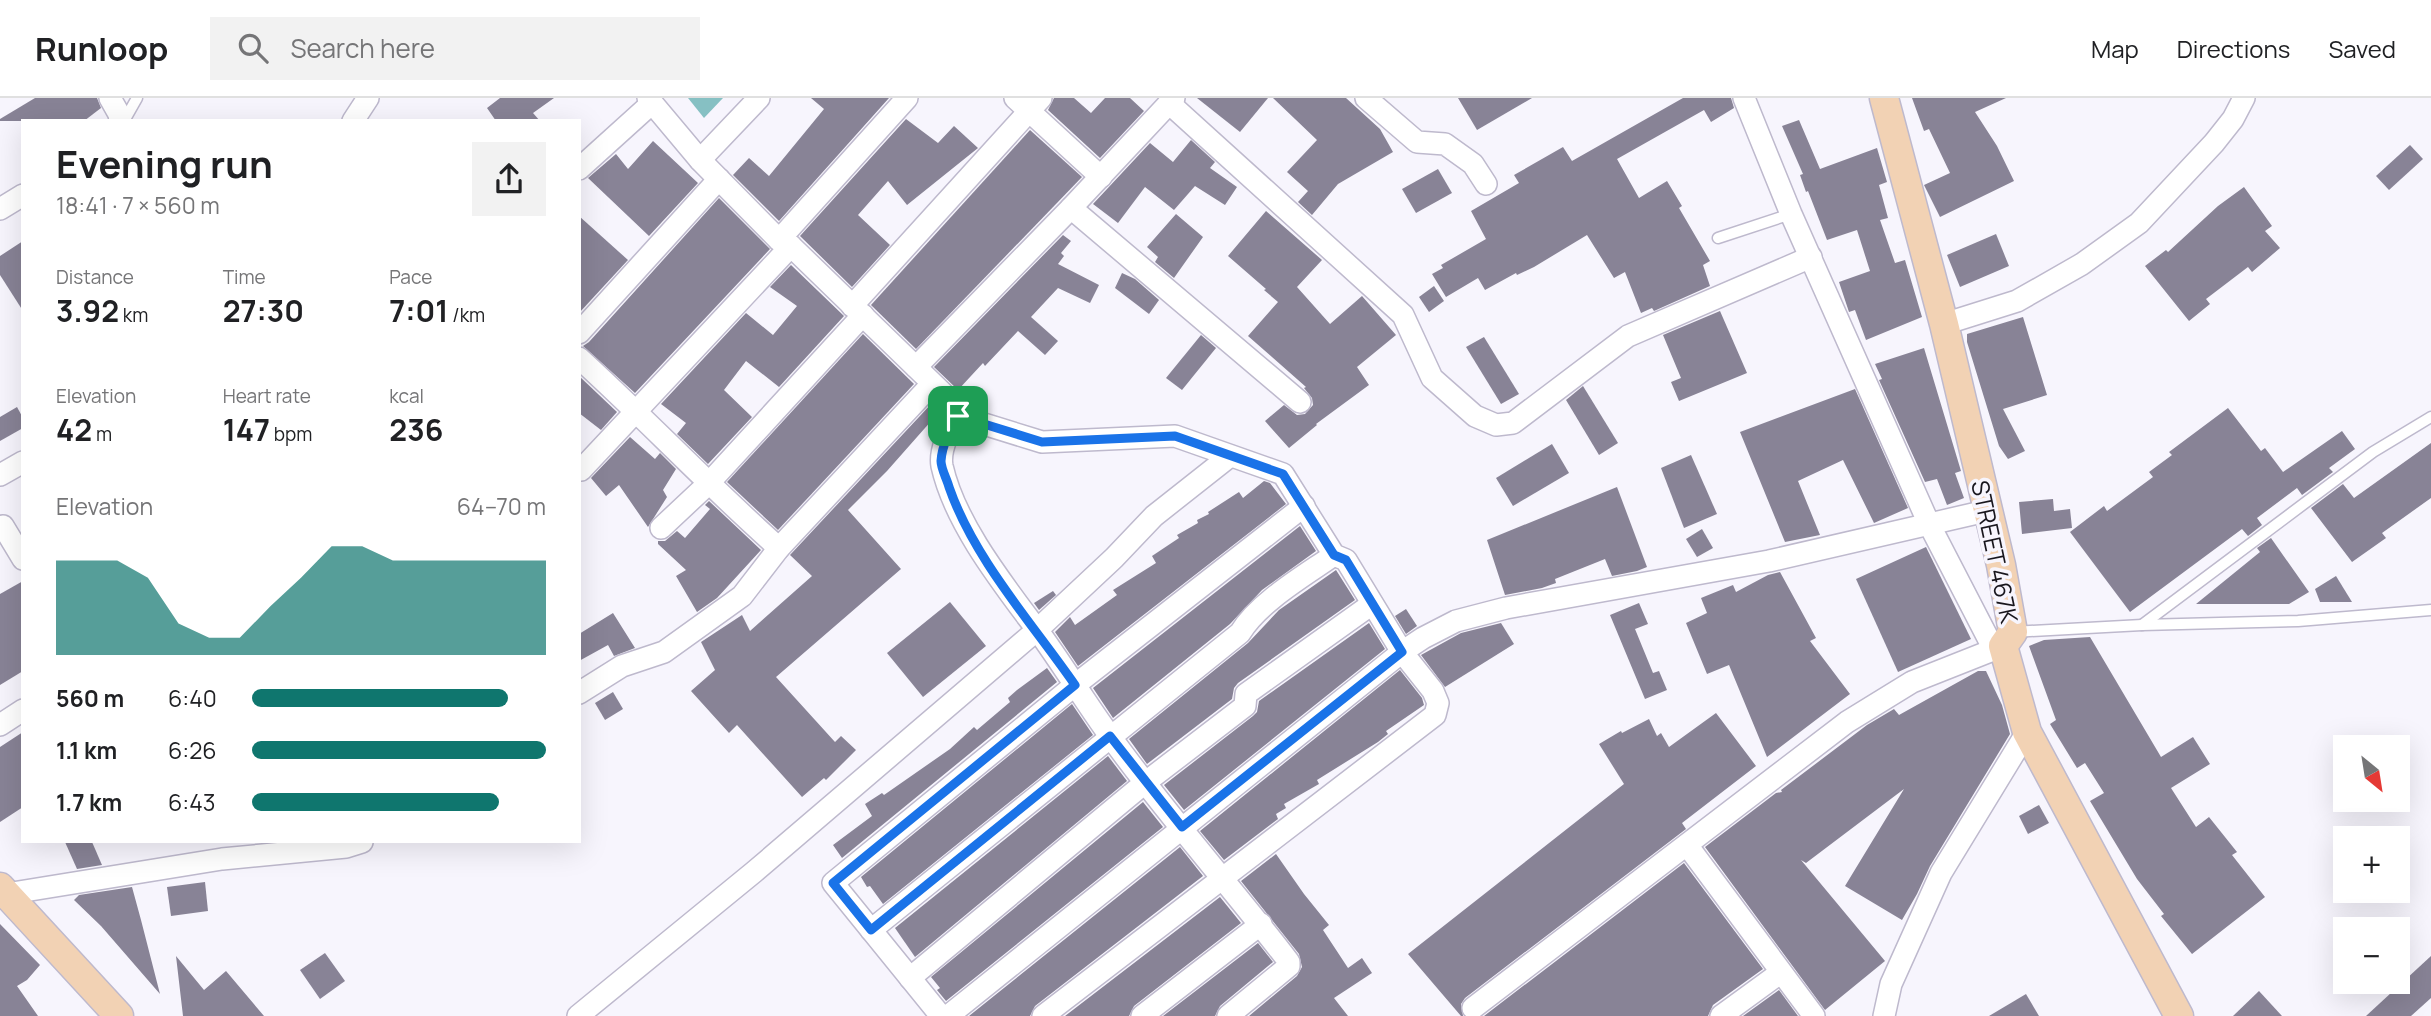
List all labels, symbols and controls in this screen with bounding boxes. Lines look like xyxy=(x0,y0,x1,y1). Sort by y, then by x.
search box xyxy=(210,17,700,80)
text: Runloop xyxy=(35,26,168,71)
icon: search xyxy=(234,29,272,67)
text: Search here xyxy=(290,30,435,66)
text: Map xyxy=(2091,32,2139,65)
text: Directions xyxy=(2177,32,2290,65)
text: Saved xyxy=(2328,32,2396,65)
text: Evening run xyxy=(56,137,273,189)
button: share xyxy=(472,142,546,216)
text: 18:41 · 7 × 560 m xyxy=(56,189,220,221)
text: Distance xyxy=(56,264,134,290)
text: Time xyxy=(223,264,266,290)
text: Pace xyxy=(389,264,432,290)
text: 3.92 xyxy=(56,290,119,331)
text: 27:30 xyxy=(223,290,304,331)
text: 7:01 xyxy=(389,290,449,331)
text: km xyxy=(119,302,148,328)
text: /km xyxy=(449,302,485,328)
text: Elevation xyxy=(56,383,136,409)
text: Heart rate xyxy=(223,383,311,409)
text: kcal xyxy=(389,383,424,409)
pin xyxy=(928,386,988,446)
icon: arrive xyxy=(939,397,977,435)
text: 42 xyxy=(56,409,92,450)
text: 147 xyxy=(223,409,270,450)
text: 236 xyxy=(389,409,443,450)
text: m xyxy=(92,421,112,447)
text: bpm xyxy=(270,421,312,447)
street label: STREET 467K xyxy=(1964,477,2027,627)
text: Elevation xyxy=(56,490,153,522)
text: 64–70 m xyxy=(457,490,546,522)
text: 560 m xyxy=(56,682,124,714)
text: 6:40 xyxy=(168,682,217,714)
text: 1.1 km xyxy=(56,734,117,766)
text: 6:26 xyxy=(168,734,217,766)
north arrow xyxy=(2333,735,2410,812)
map controls xyxy=(2333,735,2410,994)
text: 1.7 km xyxy=(56,786,122,818)
text: 6:43 xyxy=(168,786,215,818)
button: + xyxy=(2333,826,2410,903)
button: − xyxy=(2333,917,2410,994)

